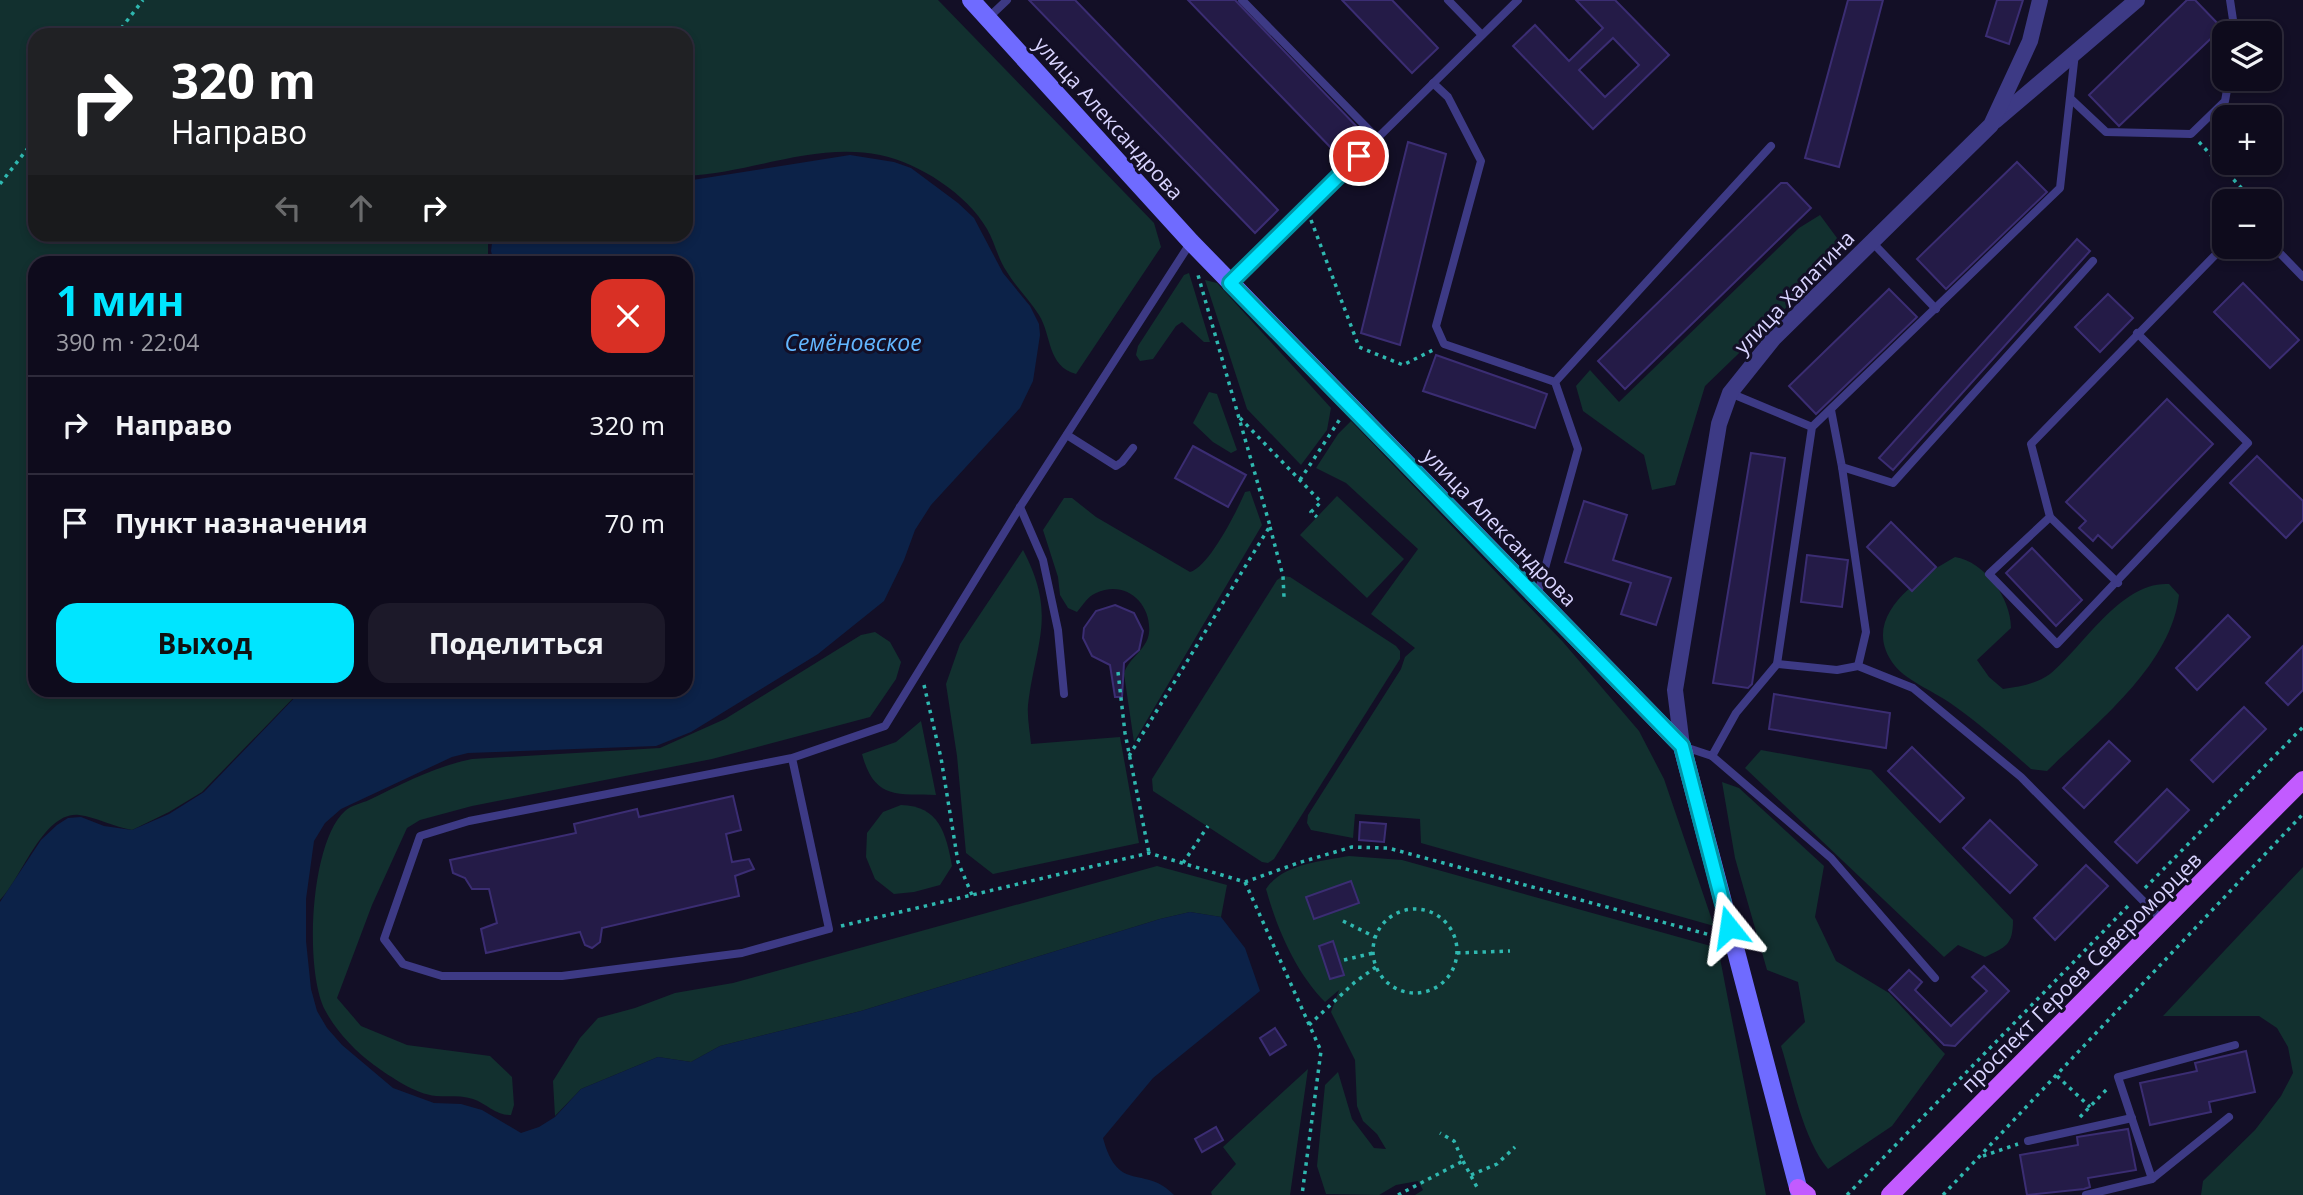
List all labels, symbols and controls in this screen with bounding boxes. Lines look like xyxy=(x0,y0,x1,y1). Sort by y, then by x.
map controls xyxy=(2212,21,2282,259)
button: layers xyxy=(2212,21,2282,91)
street label: улица Александрова xyxy=(1028,30,1190,206)
text: 320 m xyxy=(171,47,316,113)
icon: right xyxy=(56,56,147,147)
button: + xyxy=(2212,105,2282,175)
text: Направо xyxy=(171,110,307,153)
pin xyxy=(1329,126,1389,186)
icon: arrive xyxy=(1340,137,1378,175)
icon: left xyxy=(269,189,307,227)
icon: ahead xyxy=(342,189,380,227)
icon: right xyxy=(415,189,453,227)
button: − xyxy=(2212,189,2282,259)
street label: улица Халатина xyxy=(1728,224,1860,360)
text: 1 мин xyxy=(56,271,184,328)
button: close xyxy=(591,279,665,353)
text: 390 m · 22:04 xyxy=(56,326,199,358)
water label: Семёновское xyxy=(784,326,922,358)
icon: right xyxy=(56,406,94,444)
text: Направо xyxy=(115,407,232,443)
text: 320 m xyxy=(590,407,665,443)
street label: улица Александрова xyxy=(1417,442,1583,612)
icon: arrive xyxy=(56,504,94,542)
text: Пункт назначения xyxy=(115,505,368,541)
text: 70 m xyxy=(604,505,665,541)
button: Выход xyxy=(56,603,354,683)
button: Поделиться xyxy=(368,603,665,683)
street label: проспект Героев Североморцев xyxy=(1955,846,2207,1098)
position arrow xyxy=(1692,890,1766,964)

